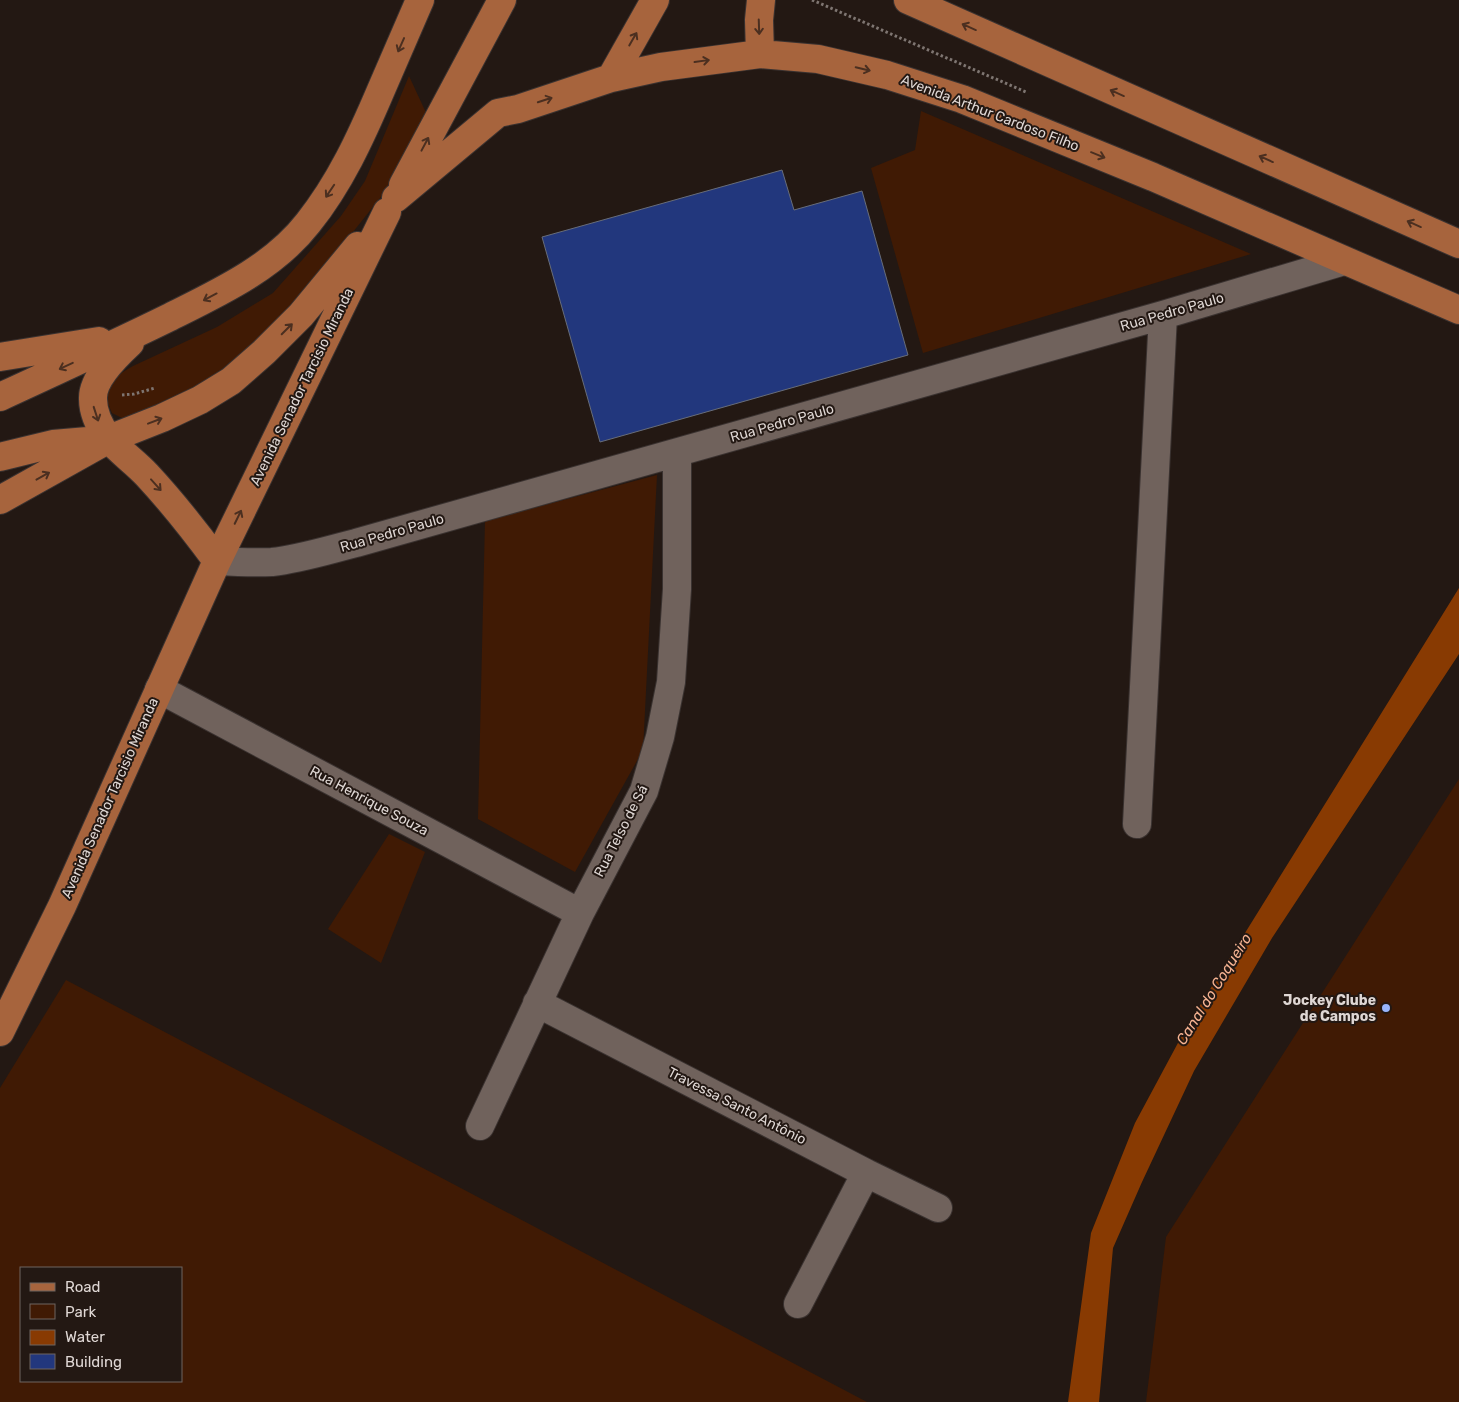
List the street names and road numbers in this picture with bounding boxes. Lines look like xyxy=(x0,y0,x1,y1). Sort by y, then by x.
street label: Avenida Arthur Cardoso Filho xyxy=(898,71,1082,155)
street label: Avenida Senador Tarcisio Miranda xyxy=(247,285,357,489)
street label: Rua Pedro Paulo xyxy=(1118,289,1226,335)
street label: Rua Pedro Paulo xyxy=(728,400,836,446)
street label: Rua Pedro Paulo xyxy=(338,510,446,556)
street label: Avenida Senador Tarcisio Miranda xyxy=(58,695,162,901)
street label: Rua Henrique Souza xyxy=(307,763,431,839)
street label: Rua Telso de Sá xyxy=(590,782,652,880)
street label: Travessa Santo Antônio xyxy=(665,1064,809,1148)

